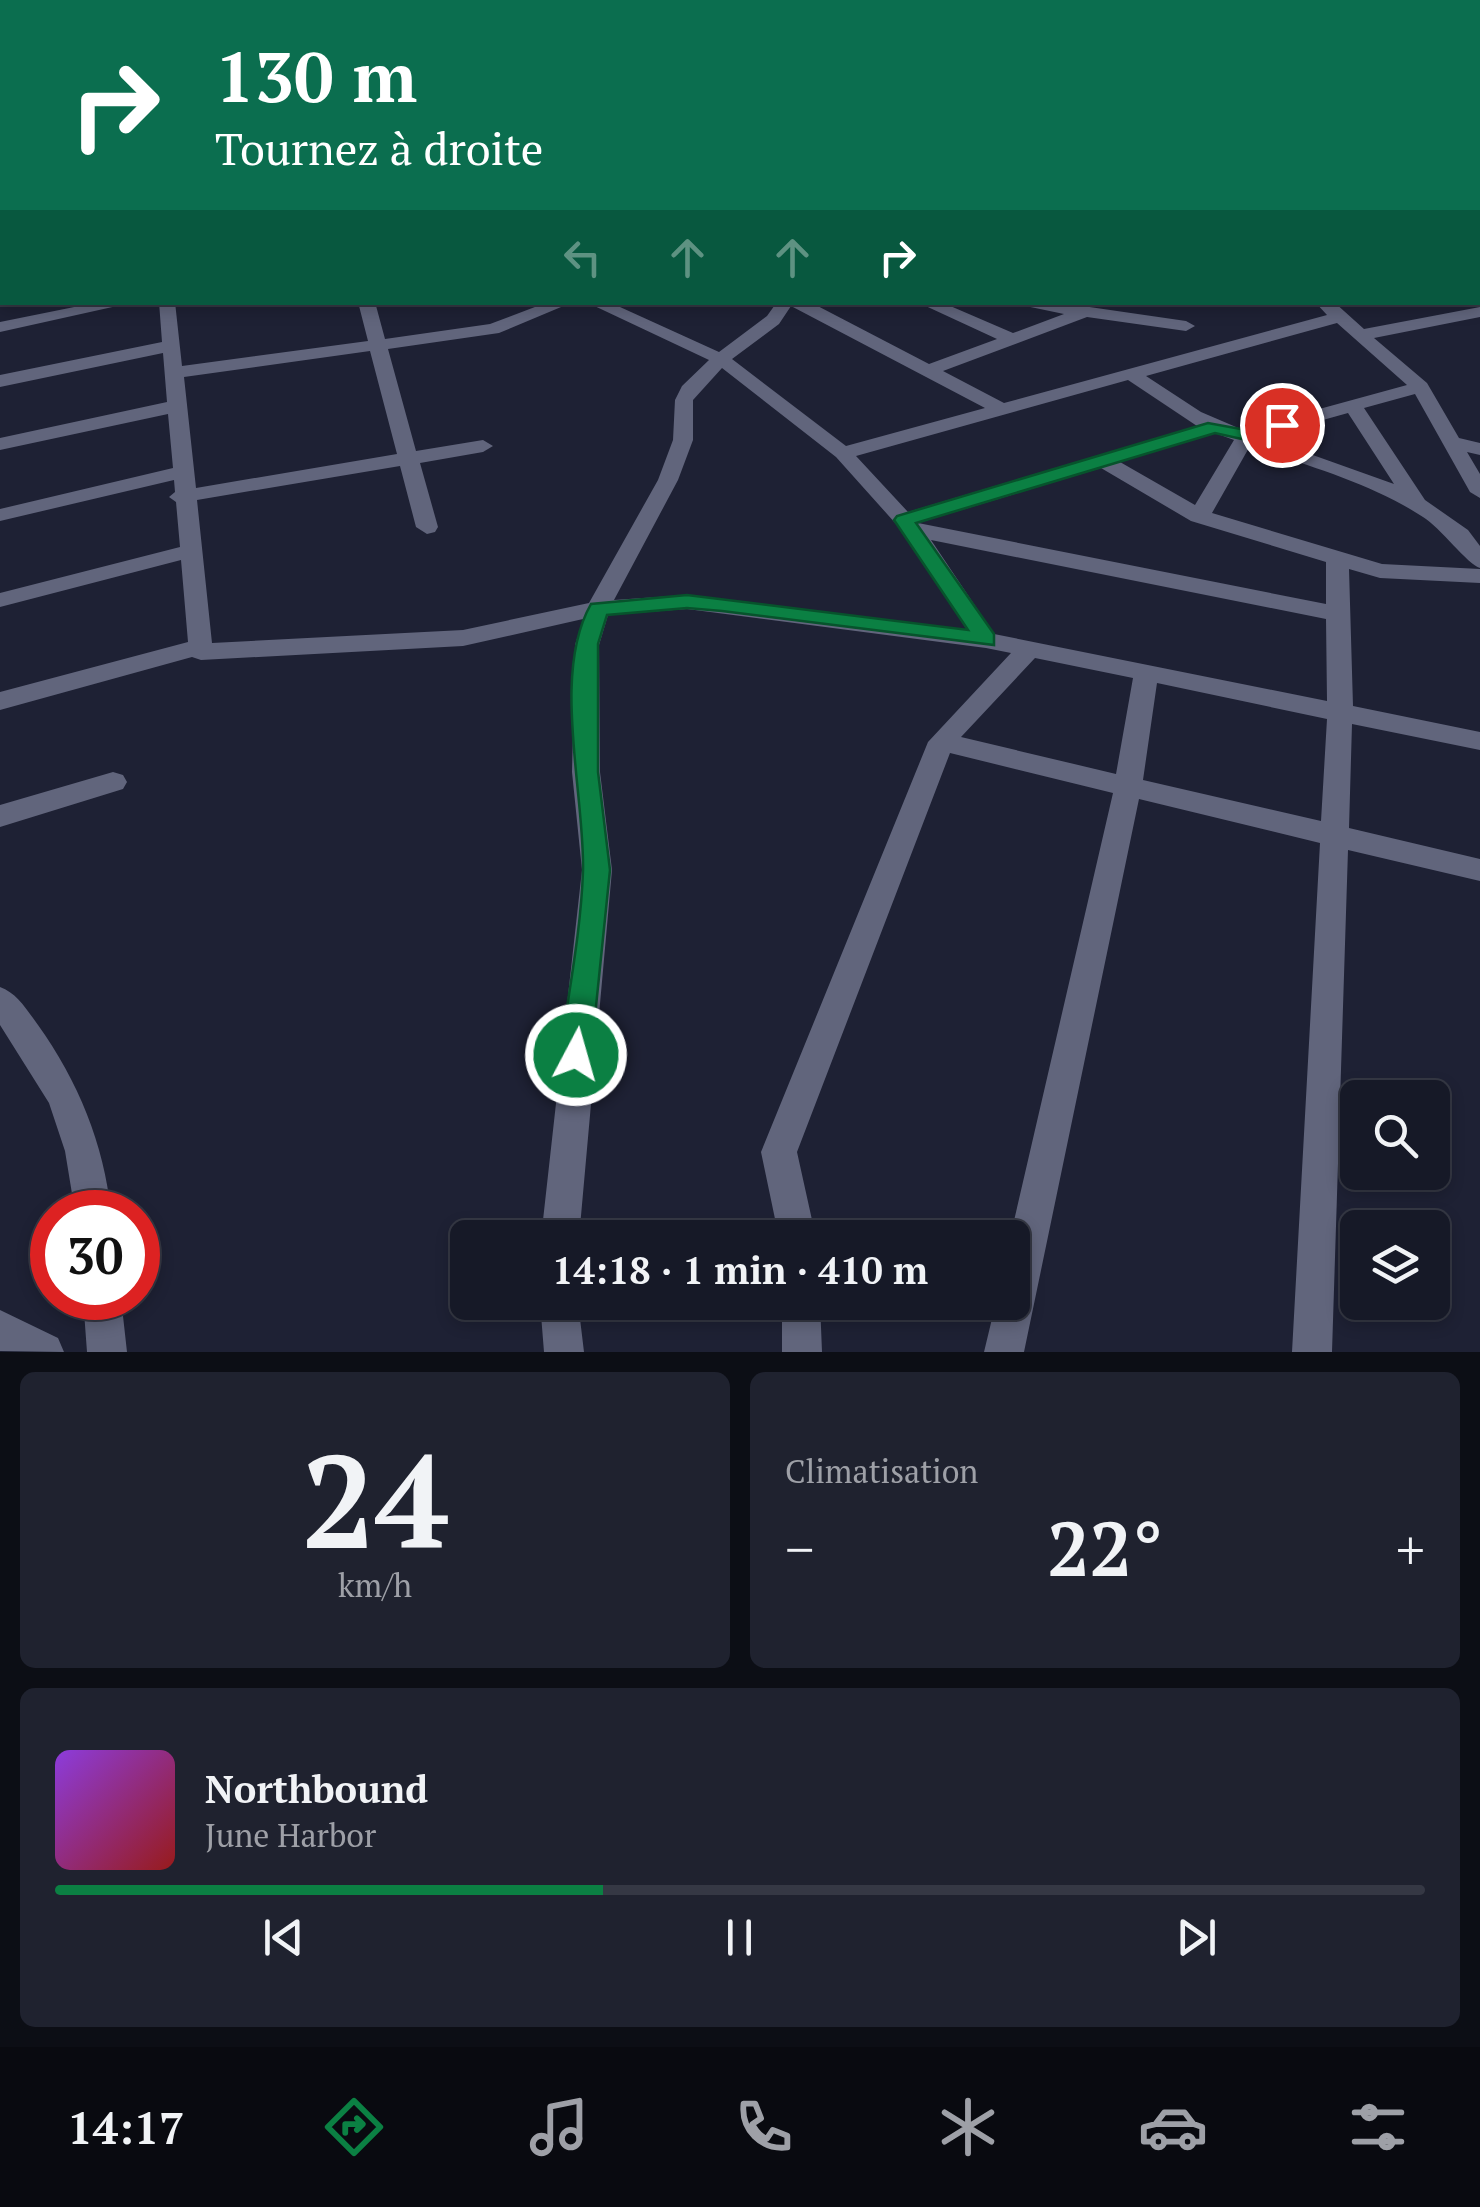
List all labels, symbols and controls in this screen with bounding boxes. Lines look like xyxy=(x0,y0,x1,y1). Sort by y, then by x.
text: 130 m xyxy=(215,29,417,122)
icon: right xyxy=(50,40,180,170)
text: Tournez à droite xyxy=(215,118,543,178)
icon: left xyxy=(555,230,610,285)
icon: ahead xyxy=(660,230,715,285)
icon: ahead xyxy=(765,230,820,285)
icon: right xyxy=(870,230,925,285)
pin xyxy=(1240,383,1325,468)
icon: arrive xyxy=(1255,398,1310,453)
position arrow xyxy=(524,1003,628,1107)
map controls xyxy=(1340,1080,1450,1320)
button: search xyxy=(1340,1080,1450,1190)
speed limit sign: 30 xyxy=(30,1190,160,1320)
button: layers xyxy=(1340,1210,1450,1320)
text: 14:18 · 1 min · 410 m xyxy=(552,1245,928,1295)
text: 24 xyxy=(302,1413,448,1585)
text: Climatisation xyxy=(785,1450,978,1492)
text: 22° xyxy=(1047,1498,1163,1597)
text: − xyxy=(785,1512,814,1585)
text: + xyxy=(1396,1512,1425,1585)
text: km/h xyxy=(338,1564,412,1606)
text: Northbound xyxy=(205,1764,428,1814)
text: June Harbor xyxy=(205,1814,376,1856)
icon: previous xyxy=(256,1910,311,1965)
icon: pause xyxy=(712,1910,767,1965)
icon: next xyxy=(1169,1910,1224,1965)
icon: directions xyxy=(319,2092,389,2162)
icon: music xyxy=(524,2092,594,2162)
icon: phone xyxy=(729,2092,799,2162)
icon: climate xyxy=(933,2092,1003,2162)
icon: car xyxy=(1138,2092,1208,2162)
icon: filters xyxy=(1343,2092,1413,2162)
text: 14:17 xyxy=(67,2097,184,2157)

